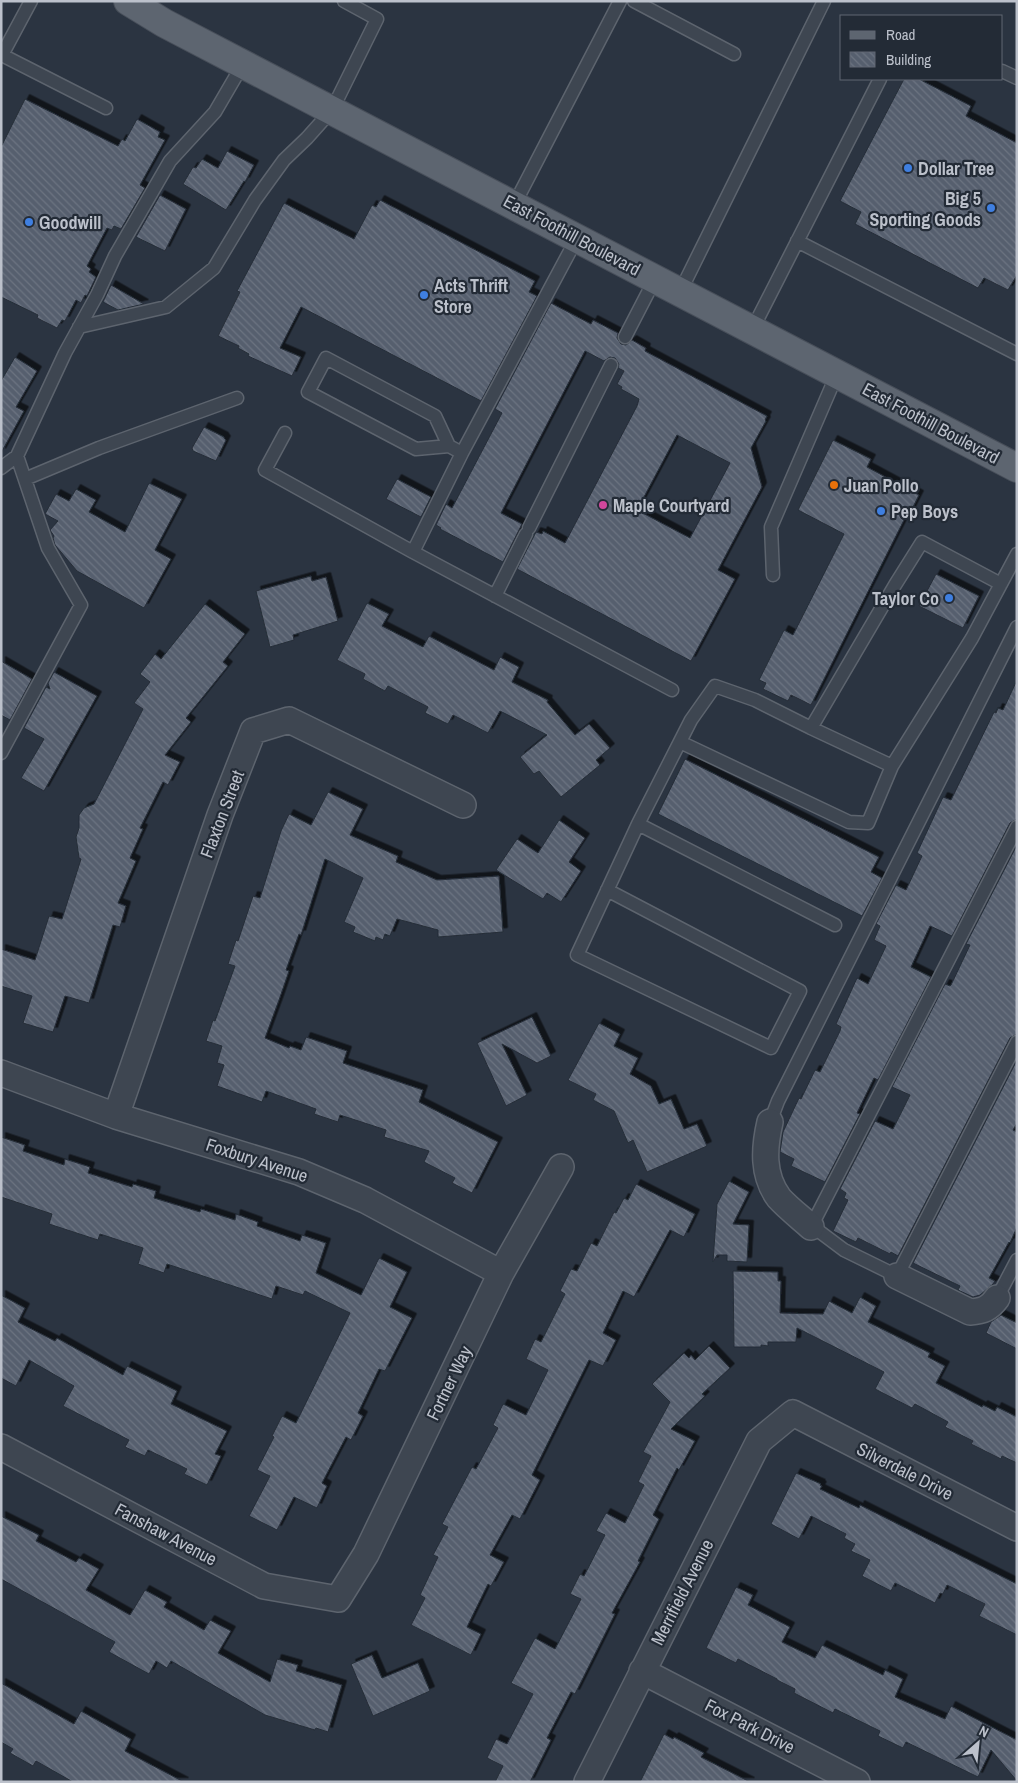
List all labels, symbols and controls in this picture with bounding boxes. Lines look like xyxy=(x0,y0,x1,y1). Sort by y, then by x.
legend xyxy=(840,15,1003,80)
text: Road xyxy=(886,24,915,45)
text: Building xyxy=(886,49,931,70)
place label: Dollar Tree xyxy=(918,156,994,181)
marker: Dollar Tree xyxy=(902,162,914,174)
place label: Big 5 Sporting Goods xyxy=(869,186,981,232)
street label: East Foothill Boulevard xyxy=(499,188,645,282)
marker: Big 5 Sporting Goods xyxy=(985,202,997,214)
place label: Goodwill xyxy=(39,210,101,235)
marker: Goodwill xyxy=(23,216,35,228)
place label: Acts Thrift Store xyxy=(434,273,508,319)
marker: Acts Thrift Store xyxy=(418,289,430,301)
street label: East Foothill Boulevard xyxy=(858,376,1004,470)
place label: Juan Pollo xyxy=(844,473,919,498)
marker: Juan Pollo xyxy=(828,479,840,491)
place label: Maple Courtyard xyxy=(613,493,729,518)
marker: Maple Courtyard xyxy=(597,499,609,511)
place label: Pep Boys xyxy=(891,499,958,524)
marker: Pep Boys xyxy=(875,505,887,517)
place label: Taylor Co xyxy=(872,586,939,611)
marker: Taylor Co xyxy=(943,592,955,604)
street label: Flaxton Street xyxy=(194,767,250,861)
street label: Foxbury Avenue xyxy=(203,1132,311,1188)
street label: Fortner Way xyxy=(420,1341,478,1424)
street label: Silverdale Drive xyxy=(853,1436,957,1506)
street label: Fanshaw Avenue xyxy=(111,1497,221,1571)
street label: Merrifield Avenue xyxy=(645,1535,719,1649)
street label: Fox Park Drive xyxy=(701,1693,799,1759)
north arrow xyxy=(953,1718,1003,1768)
text: N xyxy=(976,1722,992,1741)

